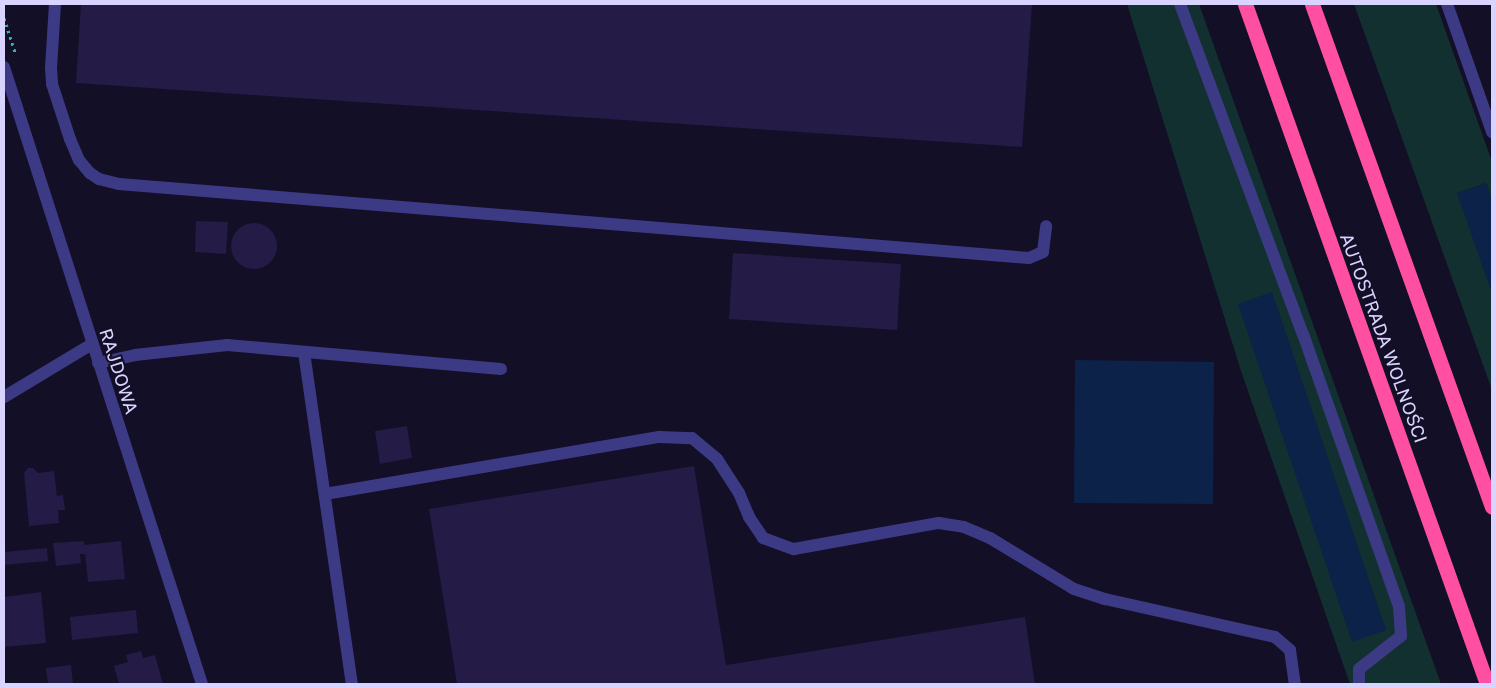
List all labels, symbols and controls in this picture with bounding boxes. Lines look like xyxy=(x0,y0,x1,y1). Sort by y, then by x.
street label: AUTOSTRADA WOLNOŚCI xyxy=(1336,230,1432,446)
street label: RAJDOWA xyxy=(95,326,143,416)

